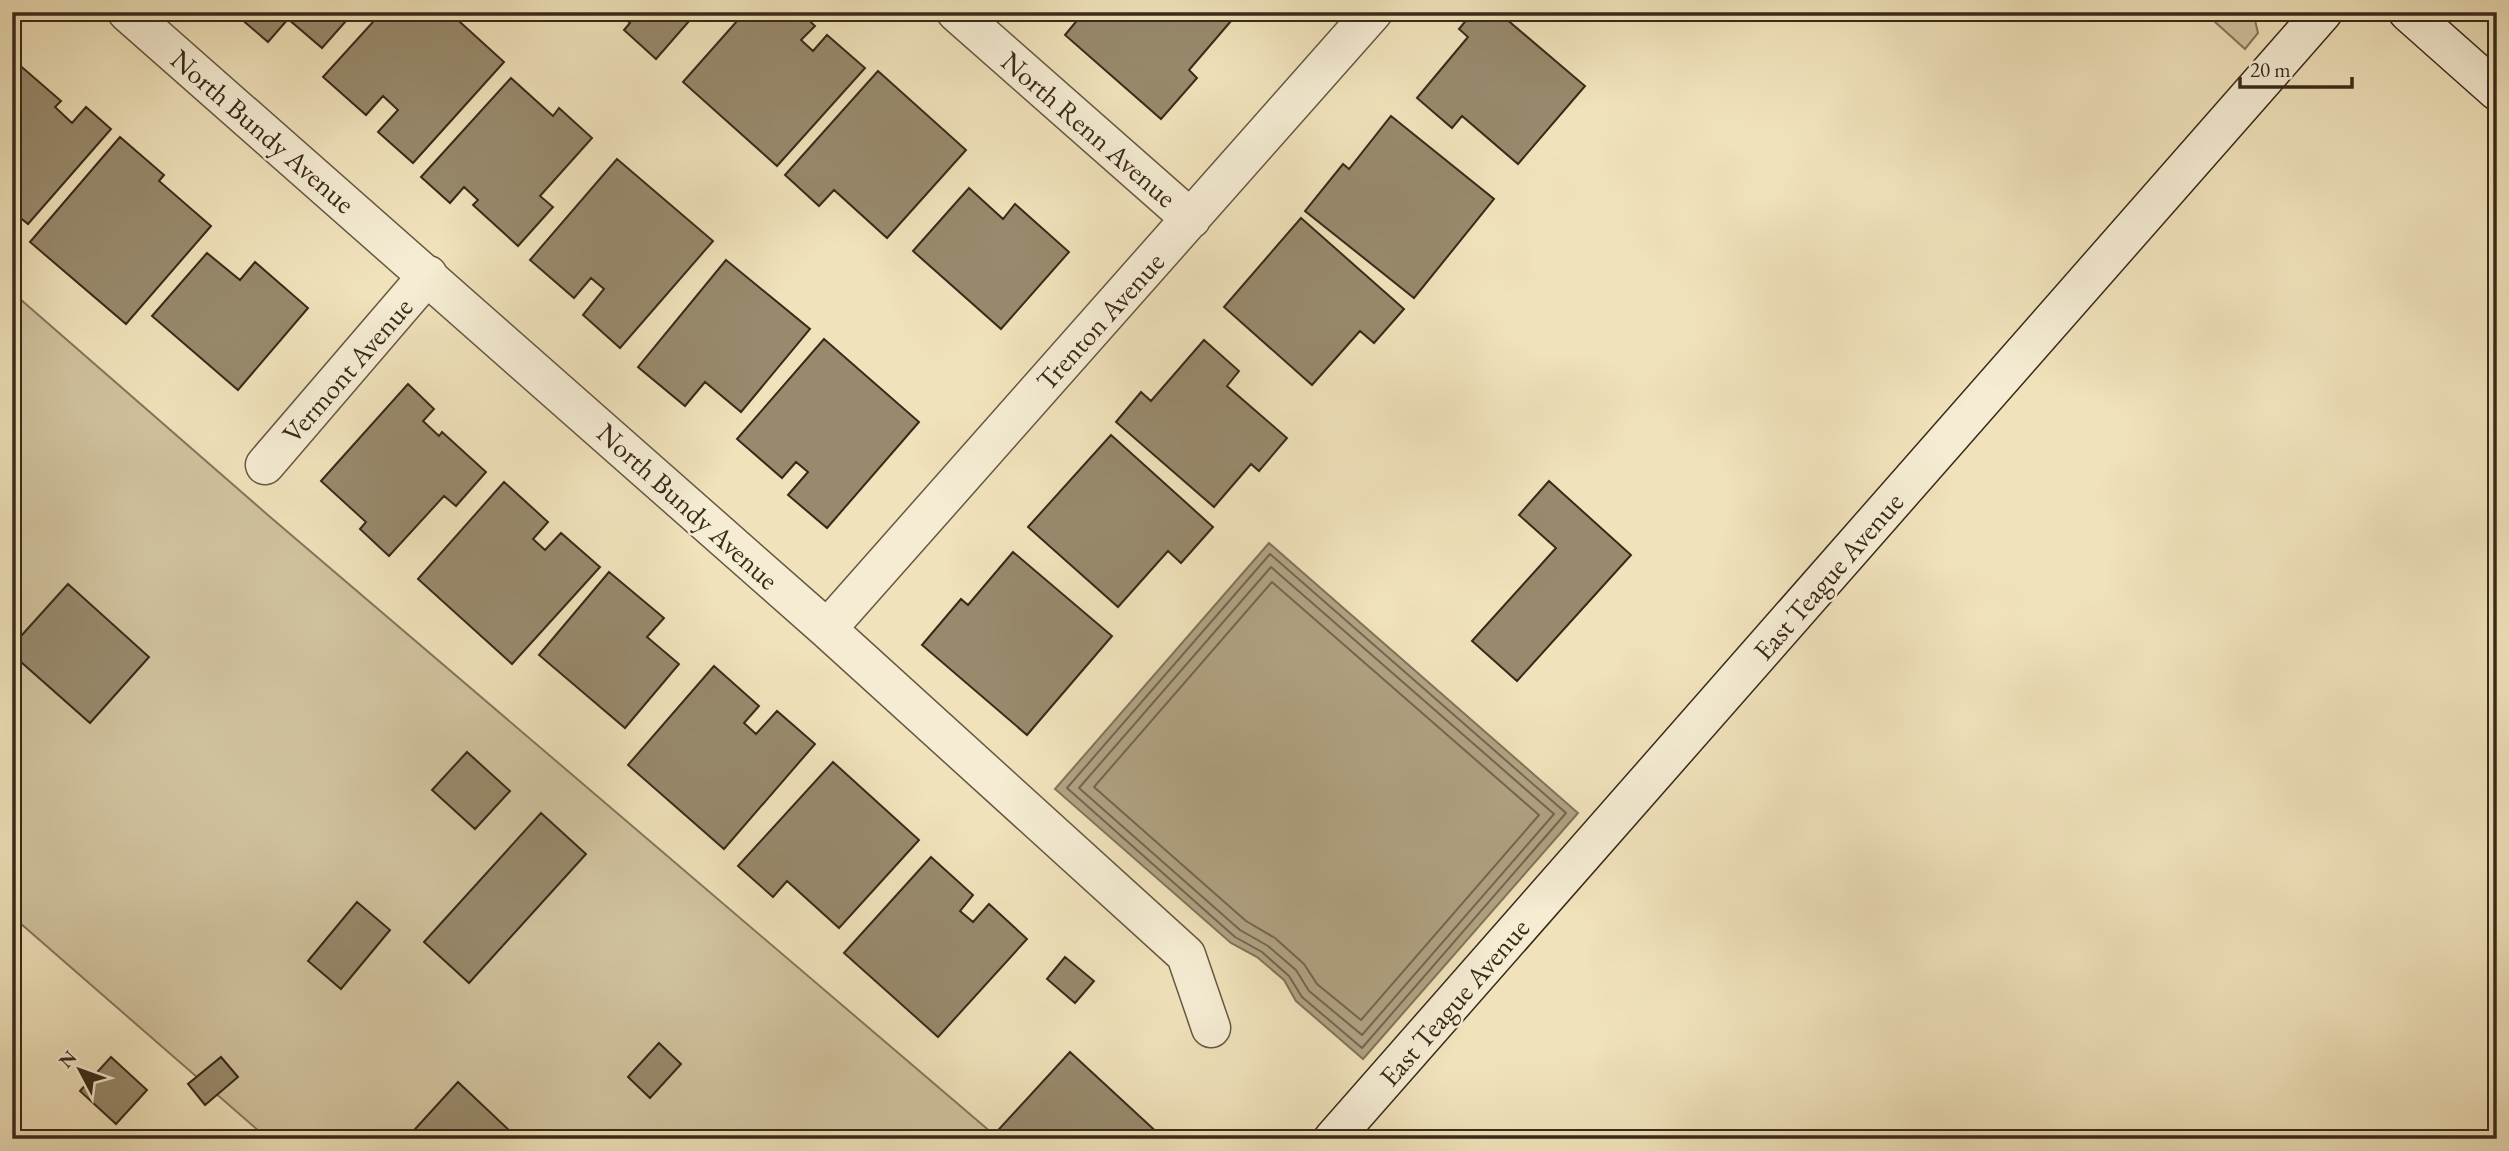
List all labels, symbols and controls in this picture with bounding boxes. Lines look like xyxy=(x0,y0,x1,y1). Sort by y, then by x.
street label: North Bundy Avenue xyxy=(163,41,363,221)
street label: North Renn Avenue xyxy=(994,43,1184,215)
scale bar xyxy=(2240,46,2352,90)
text: 20 m xyxy=(2250,56,2291,83)
street label: Trenton Avenue xyxy=(1028,244,1172,398)
street label: Vermont Avenue xyxy=(274,290,420,450)
street label: North Bundy Avenue xyxy=(590,415,787,597)
street label: East Teague Avenue xyxy=(1745,484,1911,668)
street label: East Teague Avenue xyxy=(1371,910,1537,1094)
north arrow xyxy=(46,1036,116,1106)
text: N xyxy=(53,1045,82,1073)

